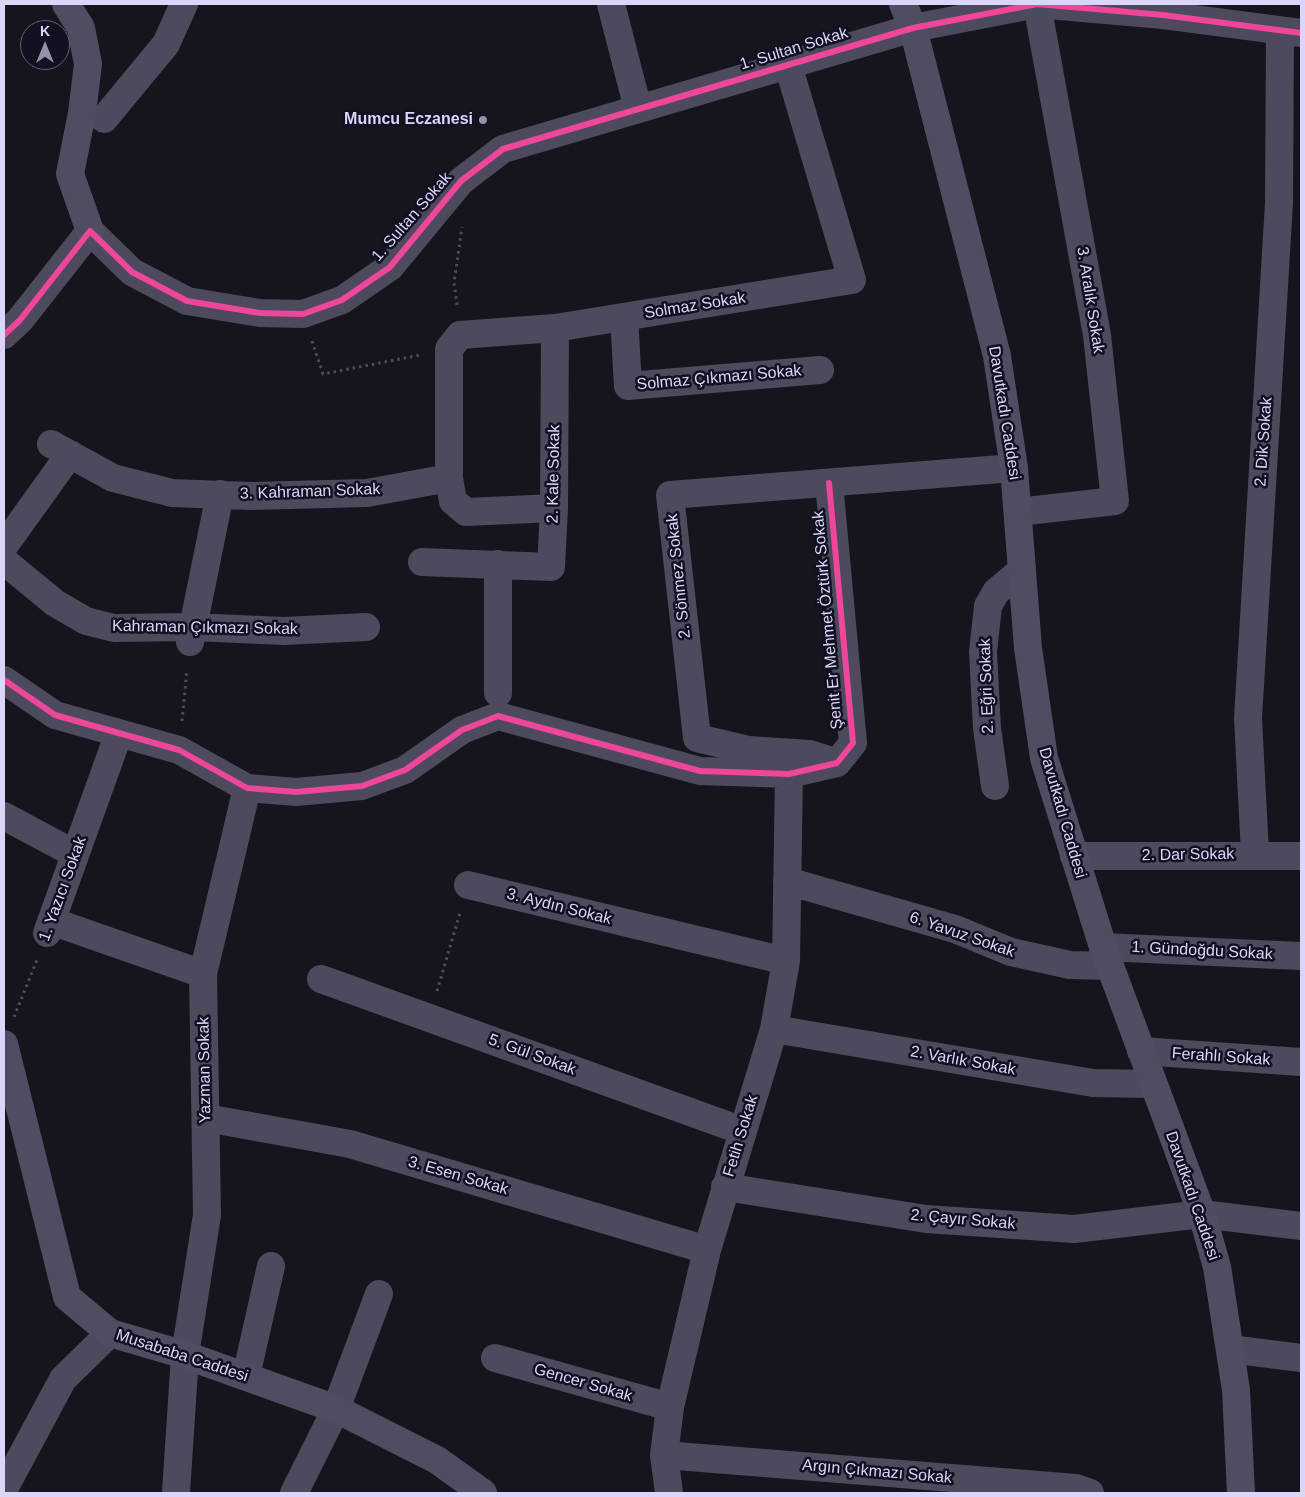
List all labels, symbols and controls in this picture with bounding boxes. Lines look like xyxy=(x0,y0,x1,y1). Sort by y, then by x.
north arrow xyxy=(20,20,70,70)
text: K xyxy=(40,23,50,39)
street label: 1. Sultan Sokak xyxy=(738,23,850,75)
place label: Mumcu Eczanesi xyxy=(344,110,473,130)
marker: Mumcu Eczanesi xyxy=(477,114,489,126)
street label: 1. Sultan Sokak xyxy=(368,168,456,266)
street label: 3. Aralık Sokak xyxy=(1072,245,1108,355)
street label: Solmaz Sokak xyxy=(643,289,747,323)
street label: Davutkadı Caddesi xyxy=(984,345,1024,481)
street label: Solmaz Çıkmazı Sokak xyxy=(636,361,802,395)
street label: 2. Dik Sokak xyxy=(1251,397,1277,487)
street label: 2. Kale Sokak xyxy=(544,424,564,524)
street label: 3. Kahraman Sokak xyxy=(239,480,381,504)
street label: Şenit Er Mehmet Öztürk Sokak xyxy=(809,510,847,730)
street label: 2. Sönmez Sokak xyxy=(663,513,695,639)
street label: Kahraman Çıkmazı Sokak xyxy=(112,617,298,639)
street label: 2. Eğri Sokak xyxy=(976,638,998,734)
street label: Davutkadı Caddesi xyxy=(1034,745,1090,881)
street label: 1. Yazıcı Sokak xyxy=(35,834,91,944)
street label: 2. Dar Sokak xyxy=(1142,845,1234,865)
street label: 3. Aydın Sokak xyxy=(505,885,613,929)
street label: 6. Yavuz Sokak xyxy=(907,908,1017,962)
street label: 1. Gündoğdu Sokak xyxy=(1131,938,1273,964)
street label: Yazman Sokak xyxy=(194,1017,216,1123)
street label: 5. Gül Sokak xyxy=(486,1030,578,1080)
street label: 2. Varlık Sokak xyxy=(909,1042,1017,1080)
street label: Ferahlı Sokak xyxy=(1171,1044,1271,1070)
street label: Fetih Sokak xyxy=(719,1093,763,1179)
street label: Davutkadı Caddesi xyxy=(1161,1129,1223,1263)
street label: 3. Esen Sokak xyxy=(406,1153,510,1199)
street label: 2. Çayır Sokak xyxy=(910,1206,1016,1234)
street label: Musababa Caddesi xyxy=(113,1326,251,1386)
street label: Gencer Sokak xyxy=(532,1360,634,1406)
street label: Argın Çıkmazı Sokak xyxy=(801,1456,953,1488)

